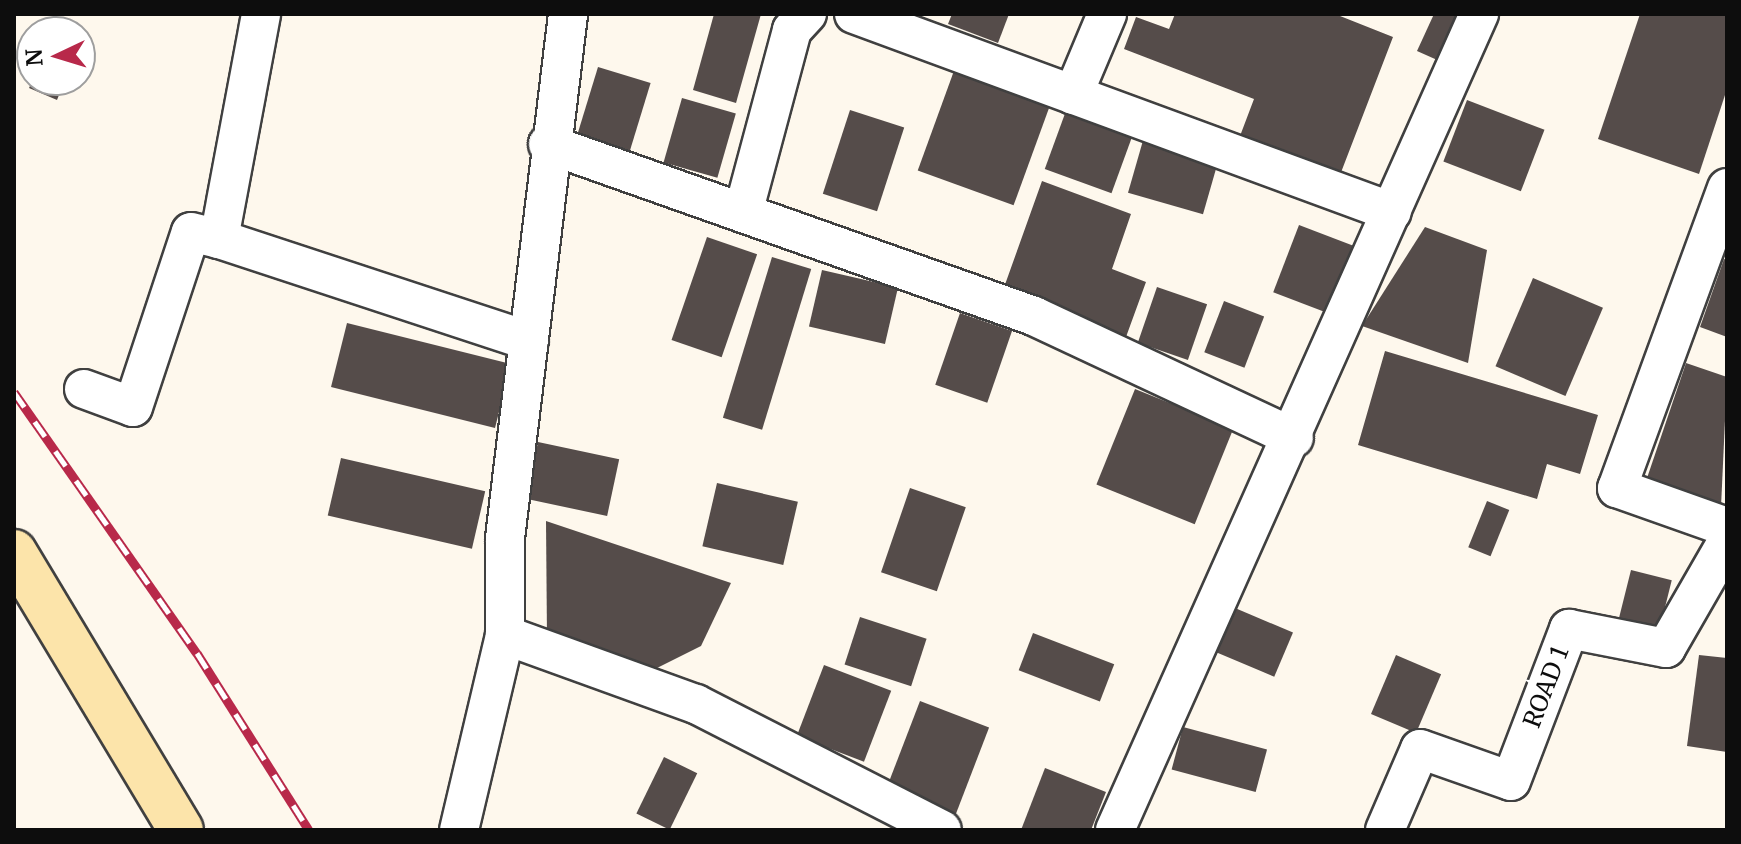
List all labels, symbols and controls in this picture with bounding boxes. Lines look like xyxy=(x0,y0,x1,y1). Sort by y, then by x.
north arrow xyxy=(16,16,96,96)
text: N xyxy=(19,48,49,67)
street label: ROAD 1 xyxy=(1517,642,1575,732)

